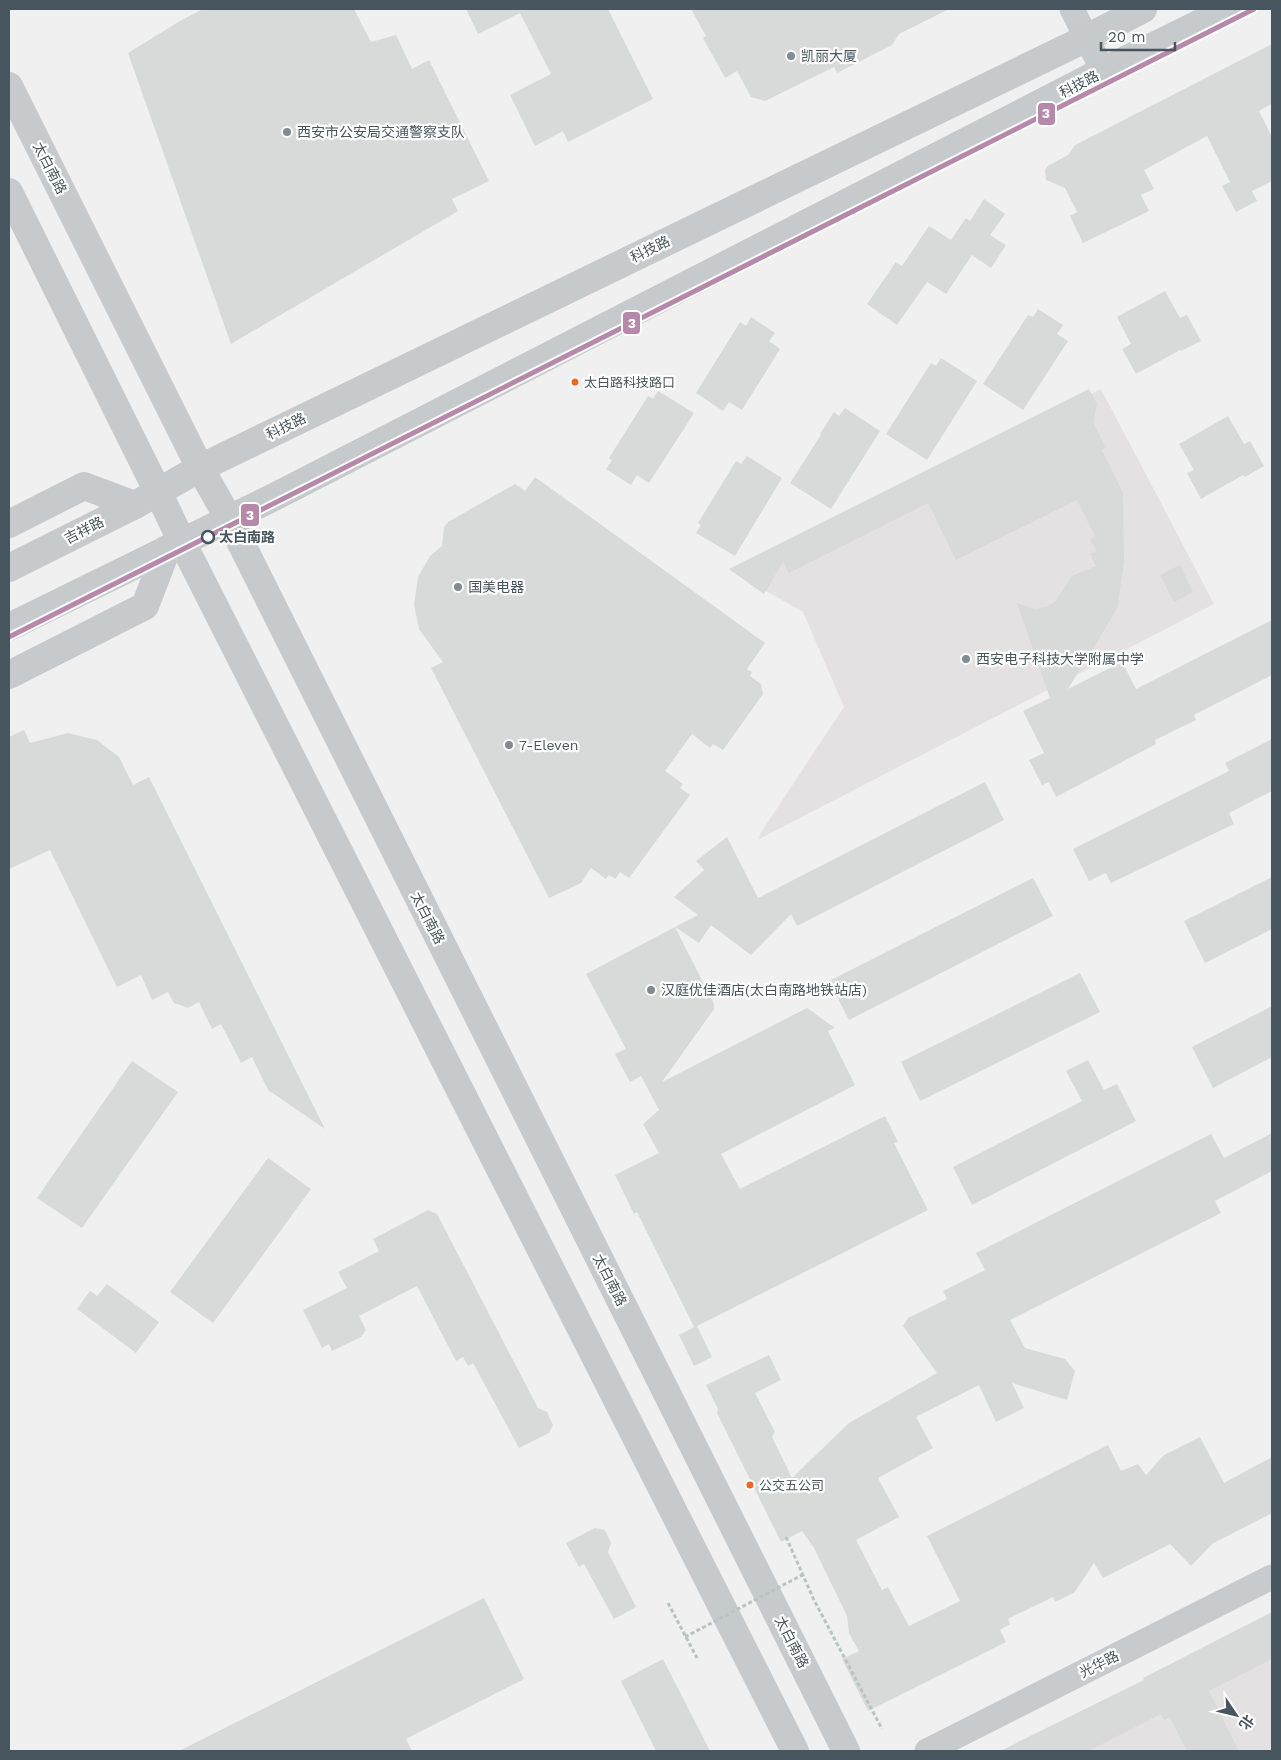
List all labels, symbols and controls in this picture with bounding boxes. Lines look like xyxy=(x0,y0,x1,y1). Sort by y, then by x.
scale bar xyxy=(1101,20,1175,52)
text: 20 m xyxy=(1108,28,1146,46)
place label: 凯丽大厦 xyxy=(801,48,857,64)
marker: 凯丽大厦 xyxy=(785,50,797,62)
street label: 科技路 xyxy=(1057,67,1101,101)
line badge: 3 xyxy=(1037,102,1056,126)
text: 3 xyxy=(1042,105,1050,121)
place label: 西安市公安局交通警察支队 xyxy=(297,124,465,140)
marker: 西安市公安局交通警察支队 xyxy=(281,126,293,138)
street label: 太白南路 xyxy=(30,139,70,197)
street label: 科技路 xyxy=(628,233,672,265)
line badge: 3 xyxy=(622,311,641,335)
text: 3 xyxy=(628,315,636,331)
place label: 太白路科技路口 xyxy=(584,375,675,390)
marker: 太白路科技路口 xyxy=(570,377,580,387)
street label: 科技路 xyxy=(264,410,308,442)
line badge: 3 xyxy=(240,503,260,527)
text: 3 xyxy=(246,507,254,523)
street label: 吉祥路 xyxy=(62,513,106,547)
place label: 太白南路 xyxy=(219,529,275,545)
marker: 太白南路 xyxy=(201,530,215,544)
place label: 国美电器 xyxy=(468,579,524,595)
marker: 国美电器 xyxy=(452,581,464,593)
place label: 西安电子科技大学附属中学 xyxy=(976,651,1144,667)
marker: 西安电子科技大学附属中学 xyxy=(960,653,972,665)
place label: 7-Eleven xyxy=(519,737,578,753)
marker: 7-Eleven xyxy=(503,739,515,751)
street label: 太白南路 xyxy=(408,889,448,947)
place label: 汉庭优佳酒店(太白南路地铁站店) xyxy=(661,982,867,998)
marker: 汉庭优佳酒店(太白南路地铁站店) xyxy=(645,984,657,996)
street label: 太白南路 xyxy=(590,1251,630,1309)
place label: 公交五公司 xyxy=(759,1478,824,1493)
marker: 公交五公司 xyxy=(745,1480,755,1490)
street label: 太白南路 xyxy=(772,1613,812,1671)
street label: 光华路 xyxy=(1077,1647,1121,1681)
north arrow xyxy=(1211,1690,1261,1740)
text: 北 xyxy=(1236,1712,1257,1733)

